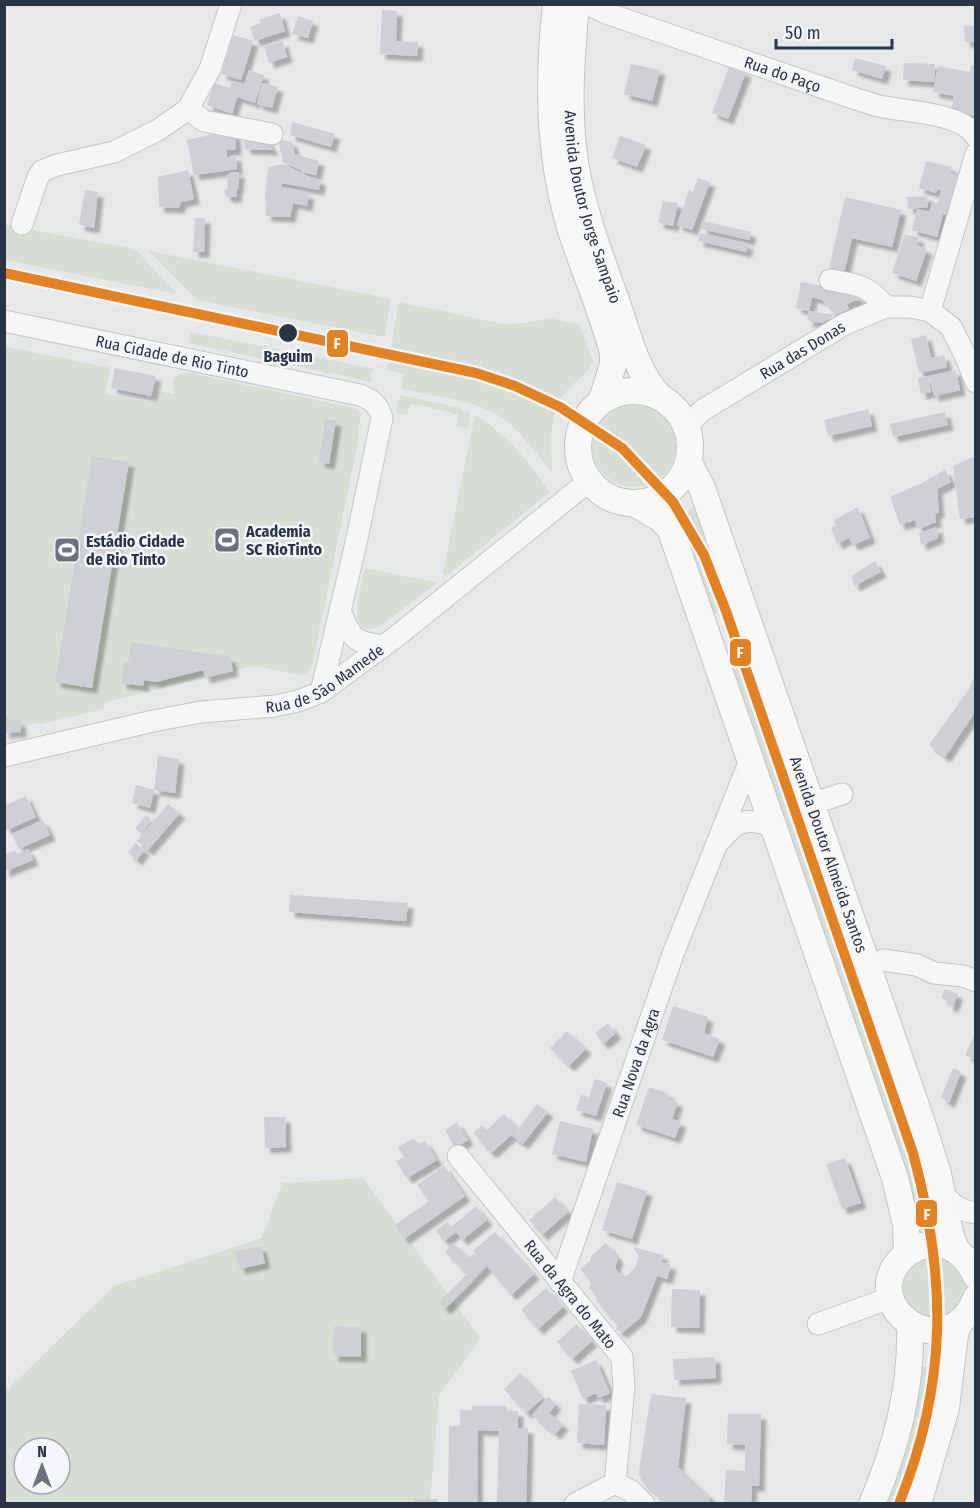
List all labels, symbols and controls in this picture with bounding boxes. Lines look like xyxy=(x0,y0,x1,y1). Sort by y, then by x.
scale bar xyxy=(776,12,892,50)
text: 50 m xyxy=(785,22,821,44)
street label: Rua do Paço xyxy=(742,52,824,96)
street label: Avenida Doutor Jorge Sampaio xyxy=(561,110,626,306)
street label: Rua das Donas xyxy=(756,317,849,383)
marker: Baguim xyxy=(277,322,299,344)
line badge: F xyxy=(326,329,349,358)
street label: Rua Cidade de Rio Tinto xyxy=(94,331,251,381)
text: F xyxy=(333,334,341,353)
place label: Baguim xyxy=(263,347,313,366)
place label: Academia SC RioTinto xyxy=(245,522,322,559)
sports icon: Academia SC RioTinto xyxy=(212,525,242,555)
place label: Estádio Cidade de Rio Tinto xyxy=(86,532,185,569)
sports icon: Estádio Cidade de Rio Tinto xyxy=(52,535,82,565)
line badge: F xyxy=(729,638,752,667)
street label: Rua de São Mamede xyxy=(265,640,387,716)
text: F xyxy=(736,643,744,662)
street label: Avenida Doutor Almeida Santos xyxy=(786,754,872,955)
street label: Rua Nova da Agra xyxy=(608,1005,663,1120)
line badge: F xyxy=(915,1199,938,1228)
text: F xyxy=(923,1205,931,1224)
street label: Rua da Agra do Mato xyxy=(521,1236,621,1352)
north arrow xyxy=(12,1436,72,1496)
text: N xyxy=(37,1442,47,1461)

